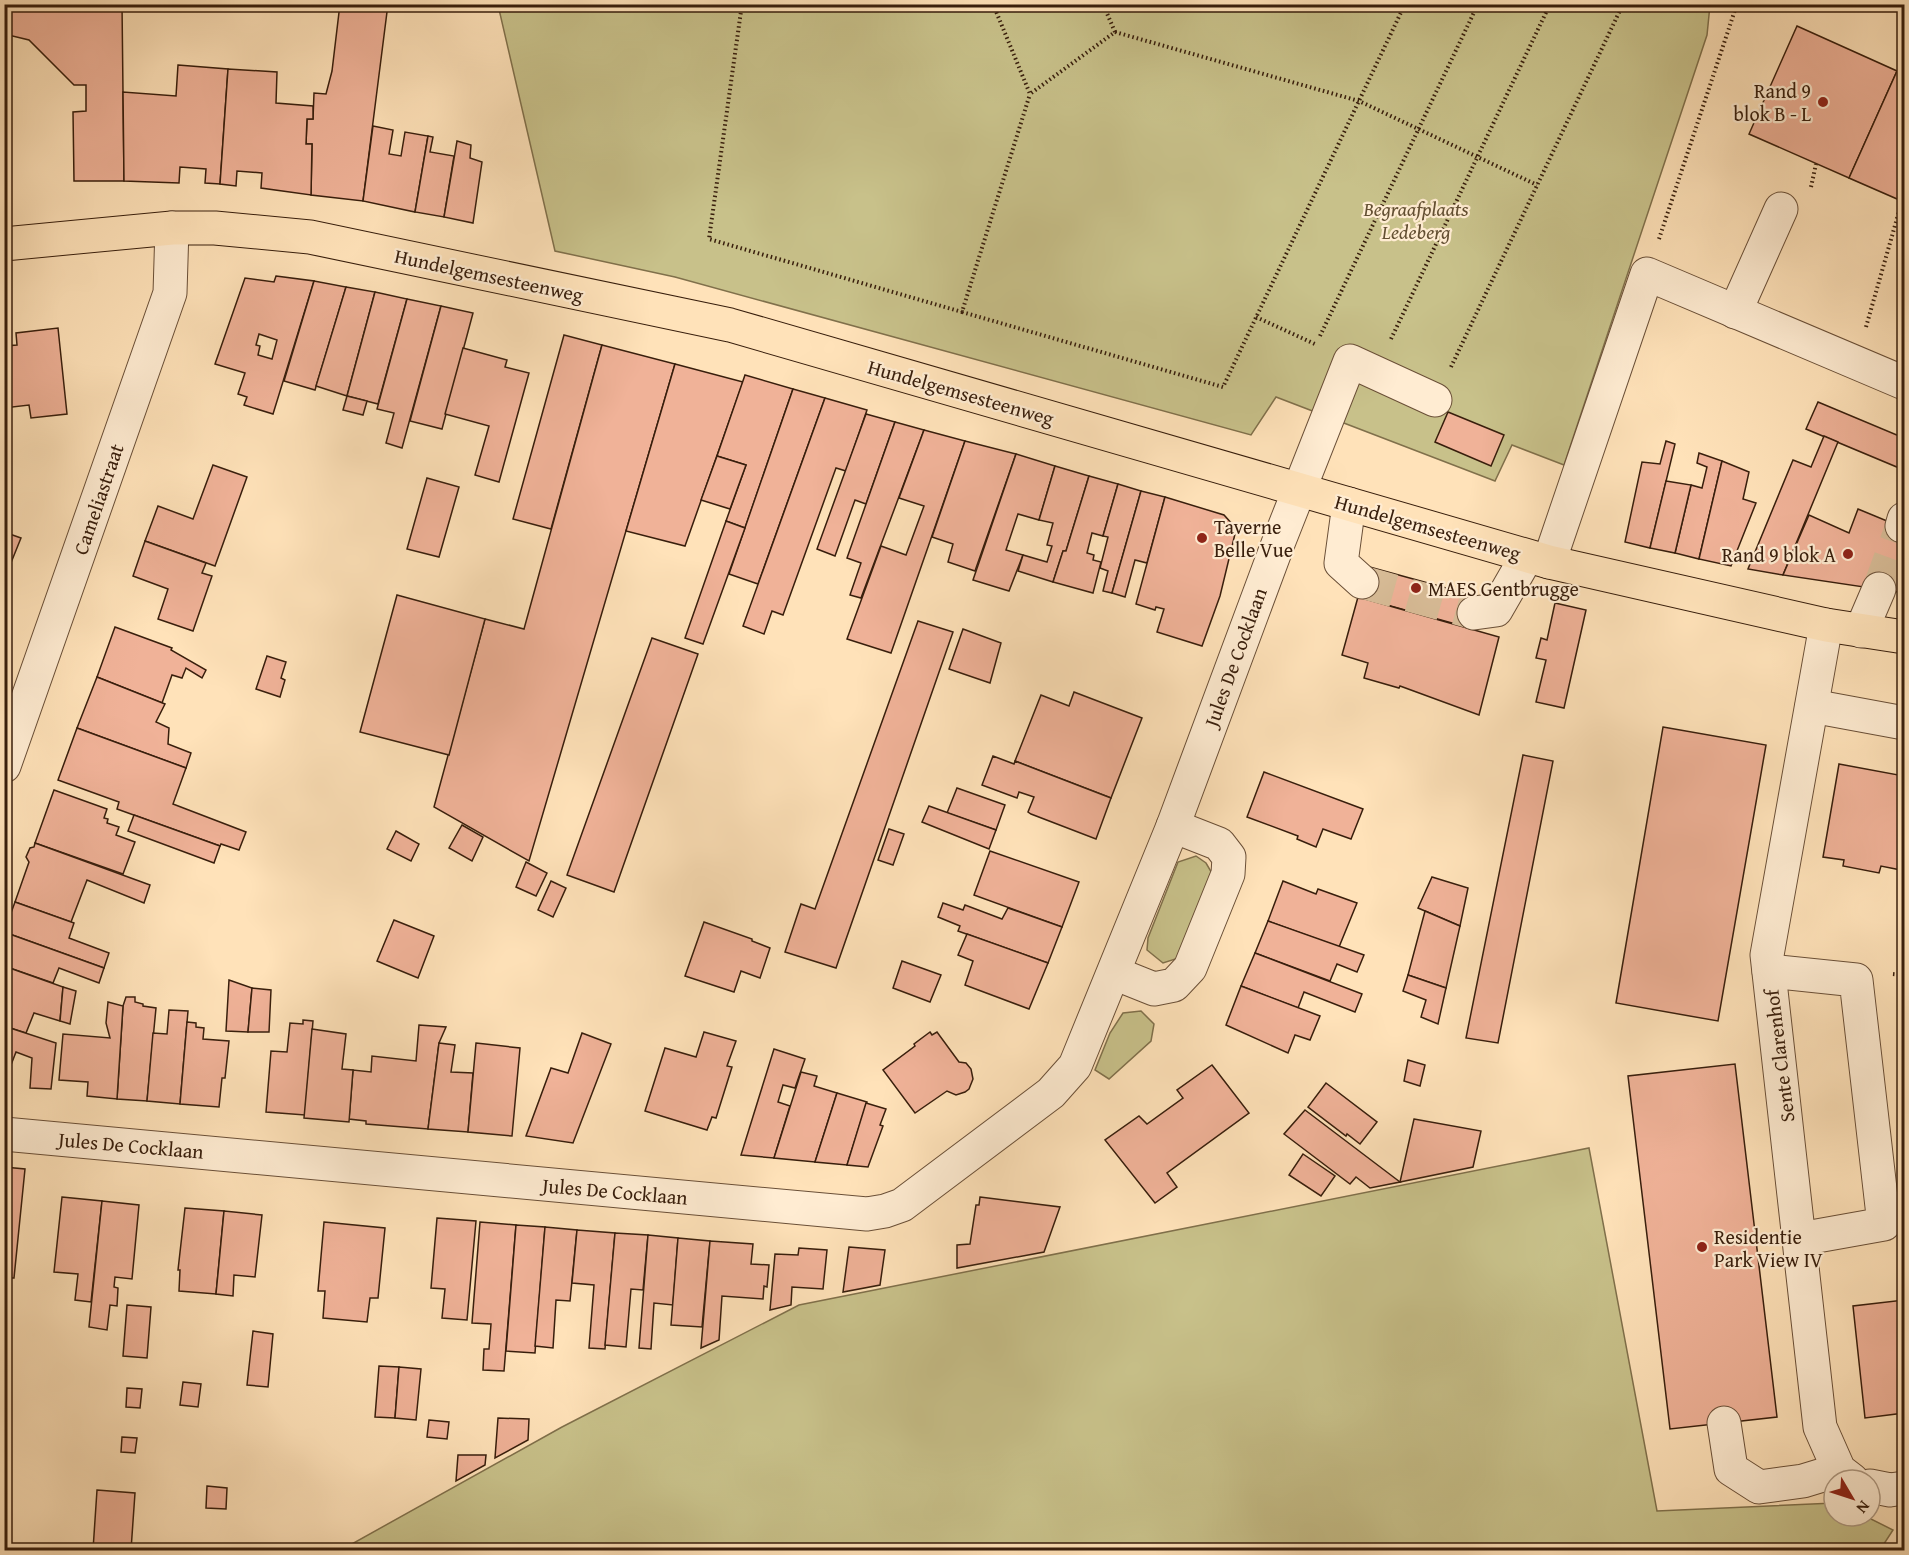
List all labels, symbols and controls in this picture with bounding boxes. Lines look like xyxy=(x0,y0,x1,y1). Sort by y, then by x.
place label: Rand 9 blok B - L xyxy=(1734,76,1811,128)
marker: Rand 9 blok B - L xyxy=(1816,95,1830,109)
park label: Begraafplaats Ledeberg xyxy=(1363,194,1469,246)
street label: Hundelgemsesteenweg xyxy=(392,241,586,309)
street label: Hundelgemsesteenweg xyxy=(865,352,1057,432)
street label: Cameliastraat xyxy=(65,440,131,558)
street label: Hundelgemsesteenweg xyxy=(1332,487,1524,567)
place label: Taverne Belle Vue xyxy=(1214,512,1293,564)
marker: Taverne Belle Vue xyxy=(1195,531,1209,545)
place label: Rand 9 blok A xyxy=(1722,540,1836,569)
marker: Rand 9 blok A xyxy=(1841,547,1855,561)
place label: MAES Gentbrugge xyxy=(1428,574,1579,603)
marker: MAES Gentbrugge xyxy=(1409,581,1423,595)
street label: Jules De Cocklaan xyxy=(1195,583,1274,733)
street label: Sente Clarenhof xyxy=(1756,985,1802,1124)
street label: Jules De Cocklaan xyxy=(54,1124,205,1166)
street label: Jules De Cocklaan xyxy=(538,1170,689,1212)
place label: Residentie Park View IV xyxy=(1714,1222,1823,1274)
marker: Residentie Park View IV xyxy=(1695,1240,1709,1254)
north arrow xyxy=(1822,1468,1882,1528)
text: N xyxy=(1851,1496,1876,1519)

